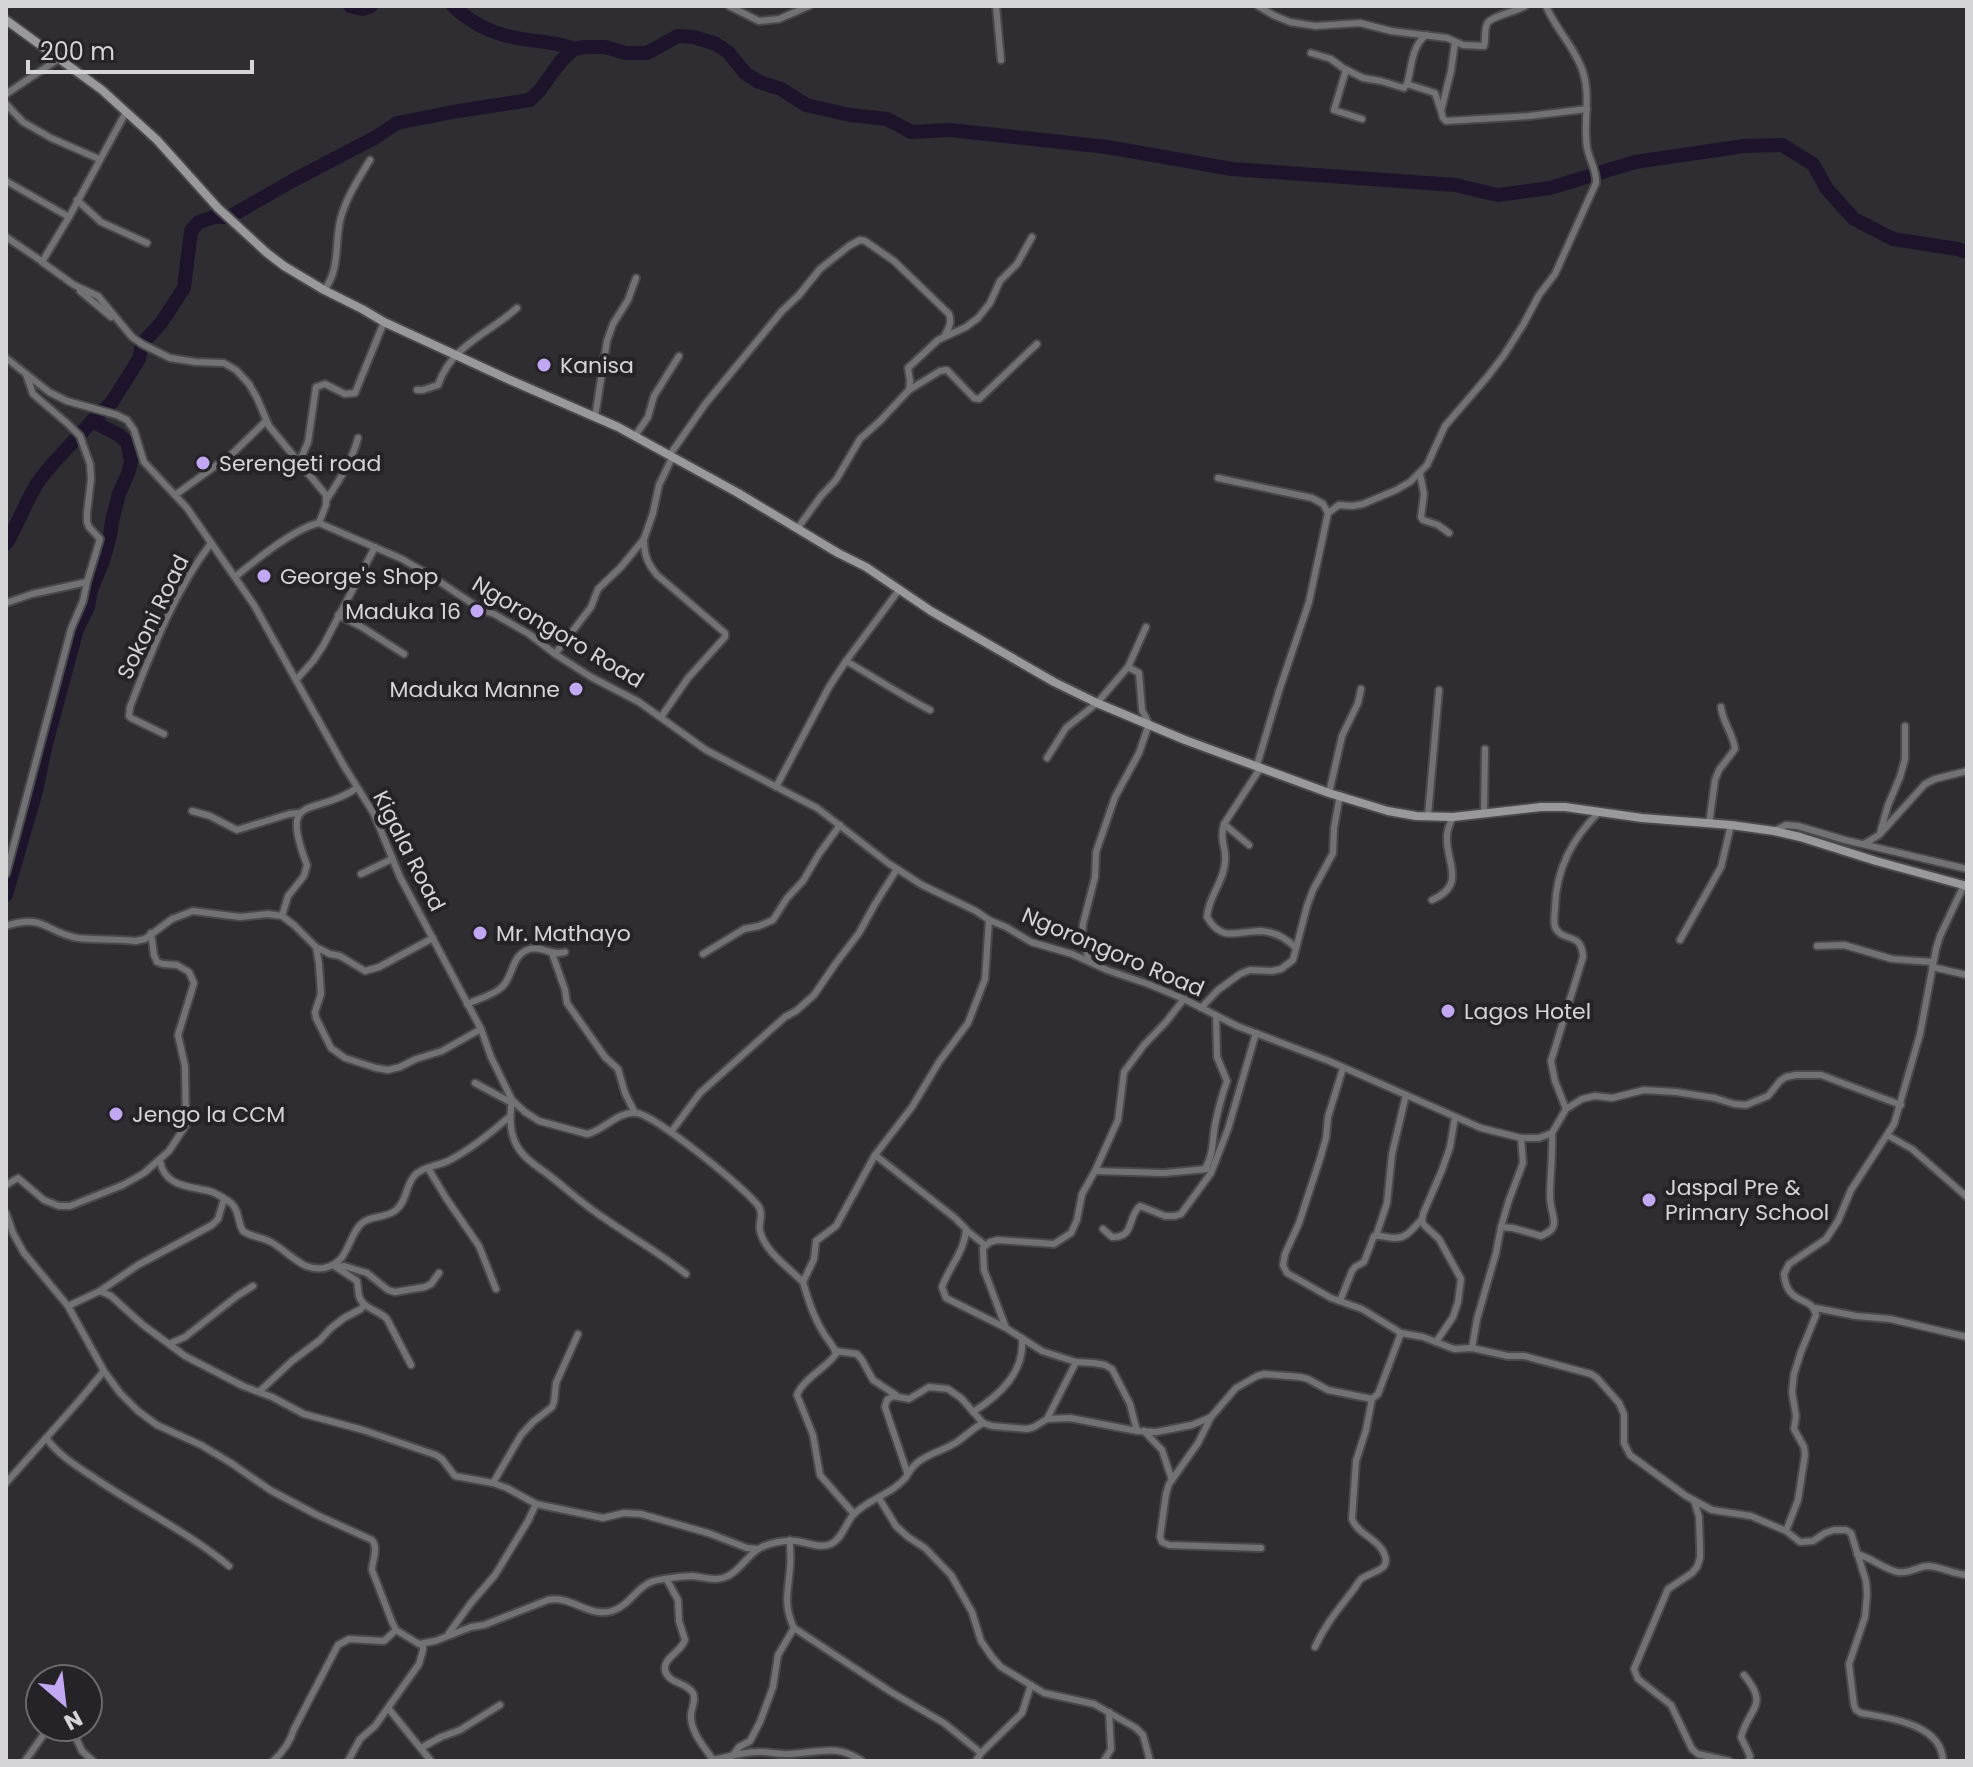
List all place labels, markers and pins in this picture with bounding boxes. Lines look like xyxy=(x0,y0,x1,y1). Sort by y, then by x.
place label: Kanisa xyxy=(560,350,634,381)
marker: Kanisa xyxy=(535,356,553,374)
place label: Serengeti road xyxy=(219,448,381,479)
marker: Serengeti road xyxy=(194,454,212,472)
place label: George's Shop xyxy=(280,561,438,592)
marker: George's Shop xyxy=(255,567,273,585)
place label: Maduka 16 xyxy=(345,596,461,627)
marker: Maduka 16 xyxy=(468,602,486,620)
place label: Maduka Manne xyxy=(390,674,560,705)
marker: Maduka Manne xyxy=(567,680,585,698)
place label: Mr. Mathayo xyxy=(496,918,631,949)
marker: Mr. Mathayo xyxy=(471,924,489,942)
place label: Lagos Hotel xyxy=(1464,996,1591,1027)
marker: Lagos Hotel xyxy=(1439,1002,1457,1020)
place label: Jengo la CCM xyxy=(132,1099,285,1130)
marker: Jengo la CCM xyxy=(107,1105,125,1123)
place label: Jaspal Pre & Primary School xyxy=(1665,1172,1829,1228)
marker: Jaspal Pre & Primary School xyxy=(1640,1191,1658,1209)

